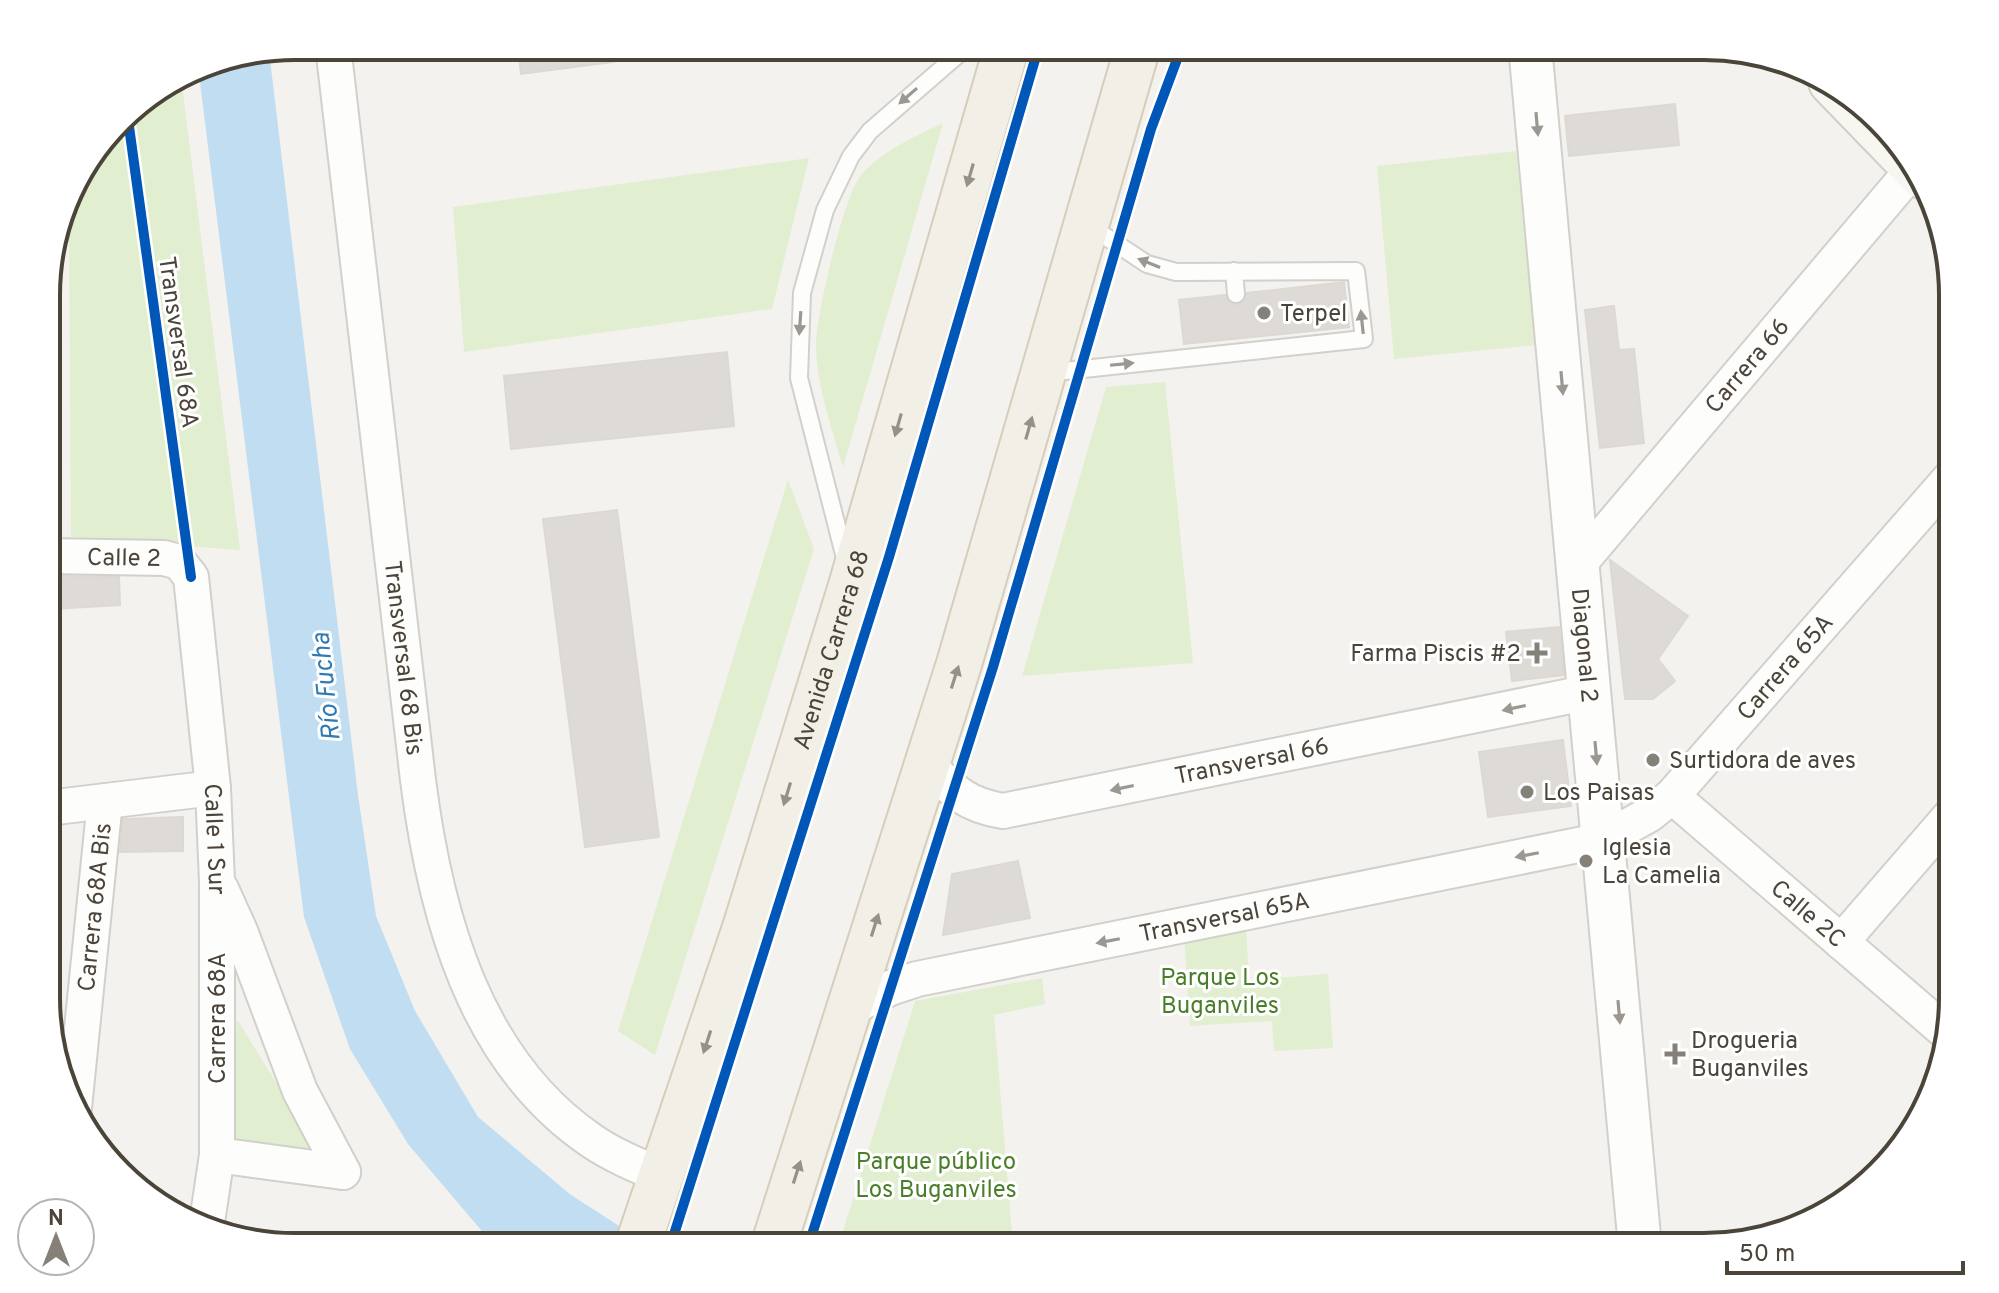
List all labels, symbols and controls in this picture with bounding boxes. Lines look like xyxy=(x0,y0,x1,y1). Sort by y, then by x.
one-way arrow xyxy=(899,87,918,105)
one-way arrow xyxy=(1531,112,1544,137)
one-way arrow xyxy=(963,163,976,187)
street label: Transversal 68A xyxy=(150,254,204,430)
one-way arrow xyxy=(1137,256,1161,269)
place label: Terpel xyxy=(1280,300,1347,330)
marker: Terpel xyxy=(1255,304,1273,322)
one-way arrow xyxy=(1355,309,1368,334)
one-way arrow xyxy=(793,311,806,336)
street label: Carrera 66 xyxy=(1700,313,1797,421)
one-way arrow xyxy=(1110,357,1135,370)
one-way arrow xyxy=(1555,370,1568,395)
one-way arrow xyxy=(891,412,903,437)
one-way arrow xyxy=(1023,415,1036,439)
street label: Calle 2 xyxy=(87,544,161,575)
street label: Avenida Carrera 68 xyxy=(788,547,878,754)
street label: Transversal 68 Bis xyxy=(376,559,428,757)
street label: Diagonal 2 xyxy=(1563,587,1603,704)
street label: Carrera 65A xyxy=(1732,609,1841,728)
water label: Río Fucha xyxy=(305,630,350,743)
place label: Farma Piscis #2 xyxy=(1350,640,1521,670)
marker: Farma Piscis #2 xyxy=(1528,644,1546,662)
one-way arrow xyxy=(949,665,962,689)
one-way arrow xyxy=(1501,702,1526,715)
street label: Transversal 66 xyxy=(1172,732,1332,793)
one-way arrow xyxy=(1590,741,1603,766)
place label: Surtidora de aves xyxy=(1669,747,1856,777)
marker: Surtidora de aves xyxy=(1644,751,1662,769)
place label: Los Paisas xyxy=(1543,779,1655,809)
one-way arrow xyxy=(780,782,792,806)
one-way arrow xyxy=(1109,782,1134,795)
street label: Calle 1 Sur xyxy=(196,783,230,895)
marker: Los Paisas xyxy=(1518,783,1536,801)
street label: Carrera 68A Bis xyxy=(73,821,120,993)
place label: Iglesia La Camelia xyxy=(1602,834,1721,892)
one-way arrow xyxy=(1514,849,1539,862)
marker: Iglesia La Camelia xyxy=(1577,852,1595,870)
street label: Calle 2C xyxy=(1763,874,1851,956)
street label: Transversal 65A xyxy=(1137,887,1312,951)
one-way arrow xyxy=(870,912,882,936)
one-way arrow xyxy=(1095,935,1120,947)
street label: Carrera 68A xyxy=(204,952,234,1084)
park label: Parque Los Buganviles xyxy=(1160,964,1280,1022)
one-way arrow xyxy=(1613,1000,1626,1025)
place label: Drogueria Buganviles xyxy=(1691,1027,1809,1085)
one-way arrow xyxy=(701,1030,713,1054)
marker: Drogueria Buganviles xyxy=(1666,1045,1684,1063)
park label: Parque público Los Buganviles xyxy=(855,1148,1017,1206)
one-way arrow xyxy=(791,1160,804,1184)
north arrow xyxy=(16,1197,96,1277)
text: N xyxy=(48,1206,64,1233)
scale bar xyxy=(1727,1225,1963,1275)
text: 50 m xyxy=(1739,1240,1795,1270)

